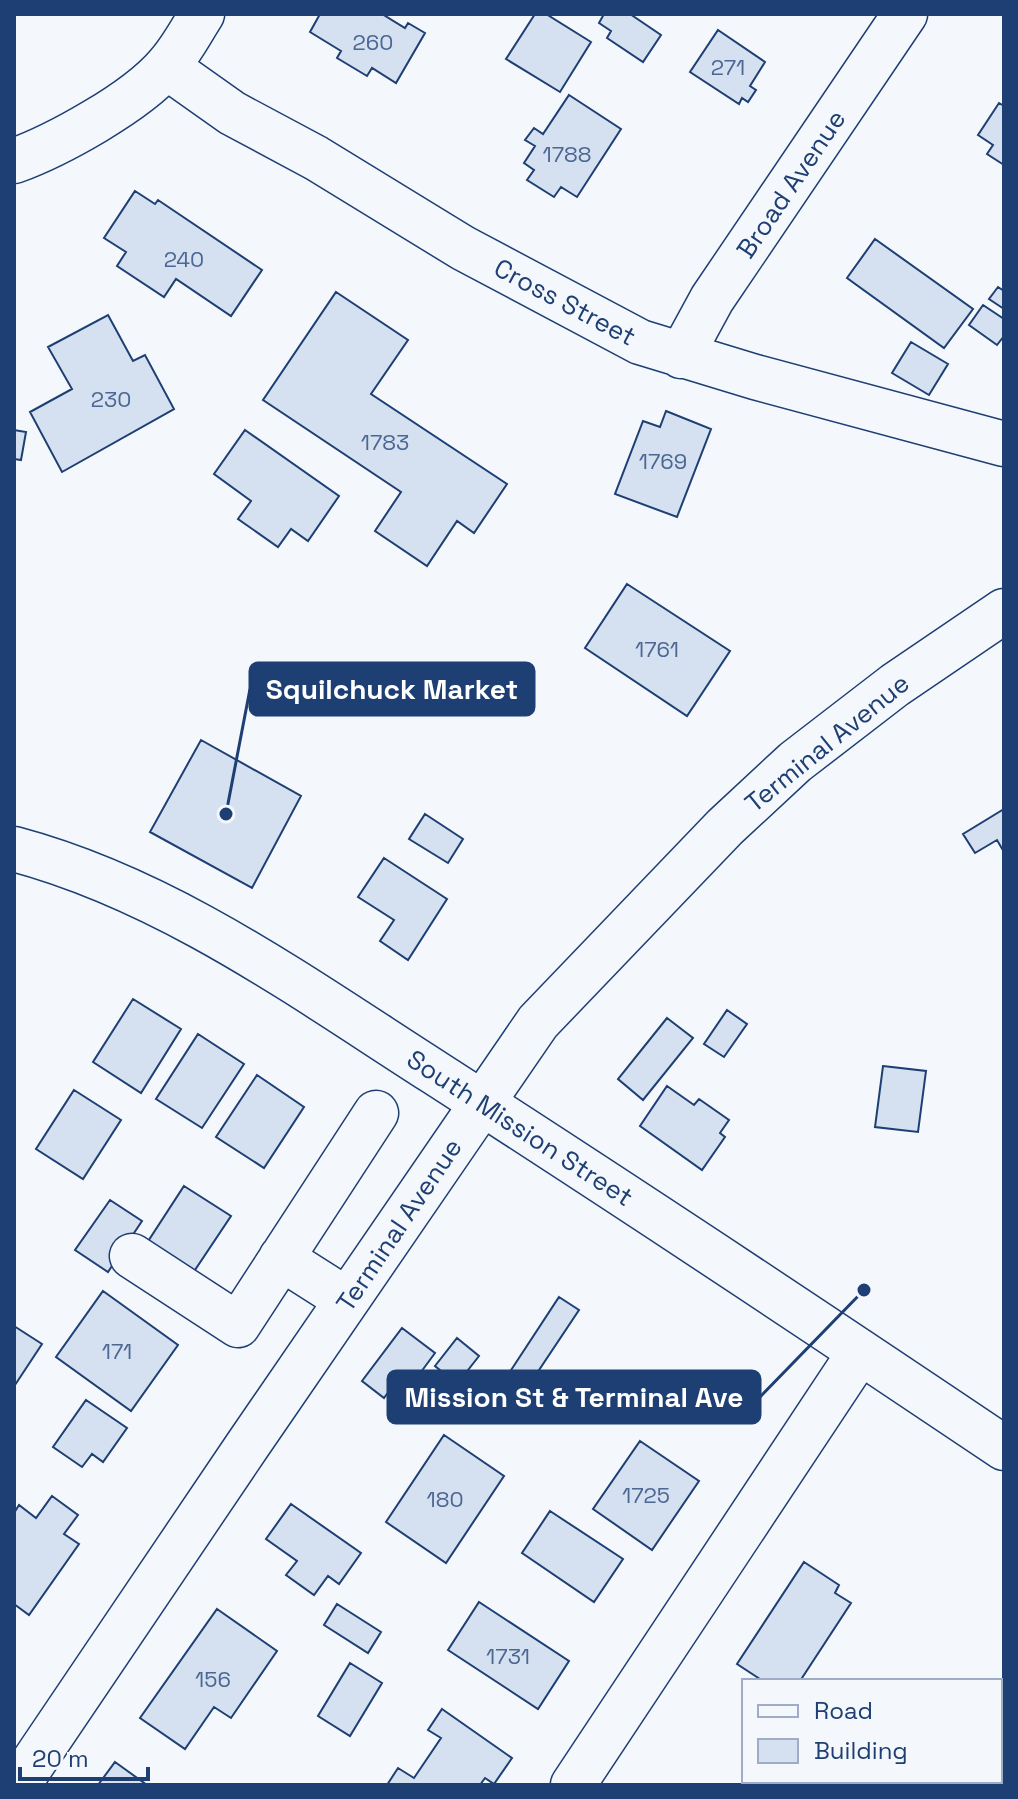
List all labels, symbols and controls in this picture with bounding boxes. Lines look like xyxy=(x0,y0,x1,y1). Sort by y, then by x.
house number: 260 xyxy=(353,28,393,56)
house number: 271 xyxy=(711,53,745,81)
street label: Broad Avenue xyxy=(729,103,853,265)
house number: 1788 xyxy=(543,140,591,168)
house number: 240 xyxy=(164,245,204,273)
street label: Cross Street xyxy=(488,250,642,354)
house number: 230 xyxy=(91,385,131,413)
house number: 1783 xyxy=(361,428,409,456)
house number: 1769 xyxy=(639,447,687,475)
house number: 1761 xyxy=(635,635,679,663)
callout: Squilchuck Market xyxy=(250,663,534,715)
street label: Terminal Avenue xyxy=(738,666,916,820)
text: Squilchuck Market xyxy=(266,671,518,707)
street label: South Mission Street xyxy=(400,1042,640,1214)
street label: Terminal Avenue xyxy=(328,1132,470,1318)
house number: 171 xyxy=(102,1337,132,1365)
callout: Mission St & Terminal Ave xyxy=(388,1371,760,1423)
text: Mission St & Terminal Ave xyxy=(405,1379,743,1415)
house number: 1725 xyxy=(622,1481,670,1509)
house number: 180 xyxy=(426,1485,464,1513)
house number: 1731 xyxy=(486,1642,530,1670)
house number: 156 xyxy=(195,1665,231,1693)
legend xyxy=(742,1679,1002,1783)
text: Road xyxy=(814,1695,873,1726)
scale bar xyxy=(20,1731,148,1781)
text: Building xyxy=(814,1735,908,1766)
text: 20 m xyxy=(32,1743,89,1774)

